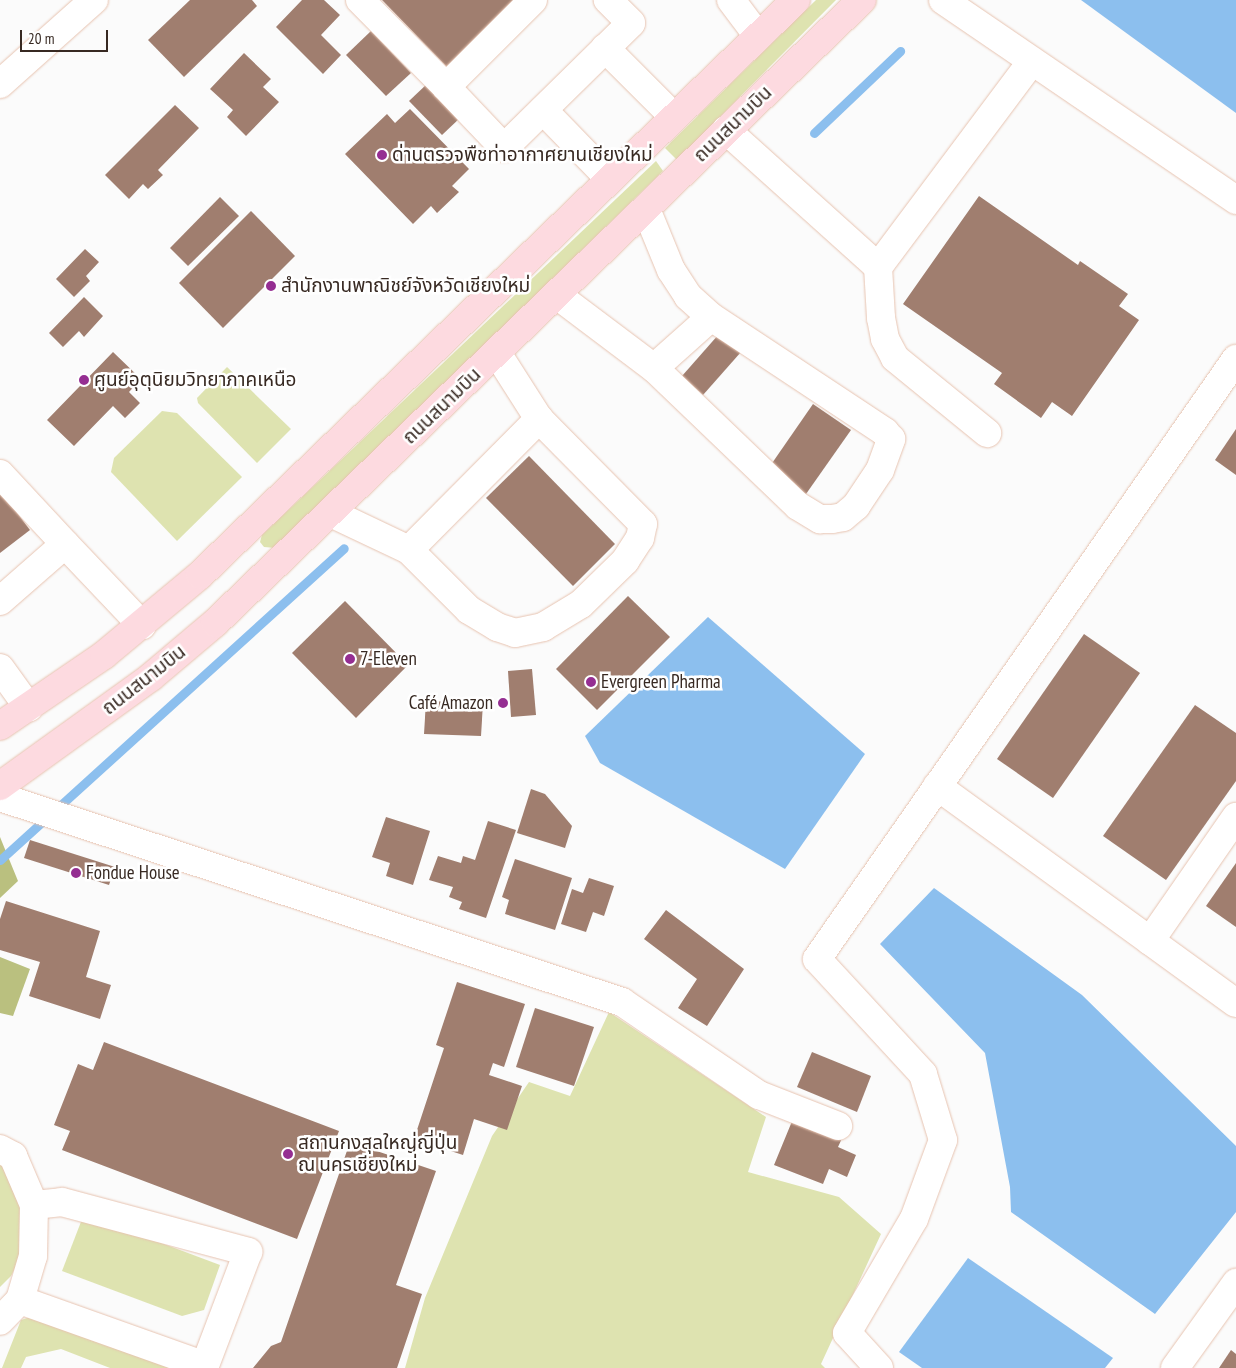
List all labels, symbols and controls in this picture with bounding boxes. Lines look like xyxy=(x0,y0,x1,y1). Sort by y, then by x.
scale bar xyxy=(22,20,110,52)
text: 20 m xyxy=(28,29,54,48)
street label: ถนนสนามบิน xyxy=(689,81,777,167)
place label: ด่านตรวจพืชท่าอากาศยานเชียงใหม่ xyxy=(392,144,653,166)
marker: ด่านตรวจพืชท่าอากาศยานเชียงใหม่ xyxy=(376,149,388,161)
place label: สำนักงานพาณิชย์จังหวัดเชียงใหม่ xyxy=(281,275,530,297)
marker: สำนักงานพาณิชย์จังหวัดเชียงใหม่ xyxy=(265,280,277,292)
street label: ถนนสนามบิน xyxy=(398,363,486,449)
place label: ศูนย์อุตุนิยมวิทยาภาคเหนือ xyxy=(94,369,297,391)
marker: ศูนย์อุตุนิยมวิทยาภาคเหนือ xyxy=(78,374,90,386)
street label: ถนนสนามบิน xyxy=(98,640,190,720)
place label: 7-Eleven xyxy=(360,648,417,670)
marker: 7-Eleven xyxy=(344,653,356,665)
place label: Evergreen Pharma xyxy=(601,671,721,693)
marker: Evergreen Pharma xyxy=(585,676,597,688)
place label: Café Amazon xyxy=(408,692,493,714)
marker: Café Amazon xyxy=(497,697,509,709)
place label: Fondue House xyxy=(86,862,180,884)
marker: Fondue House xyxy=(70,867,82,879)
place label: สถานกงสุลใหญ่ญี่ปุ่น ณ นครเชียงใหม่ xyxy=(298,1132,457,1176)
marker: สถานกงสุลใหญ่ญี่ปุ่น ณ นครเชียงใหม่ xyxy=(282,1148,294,1160)

